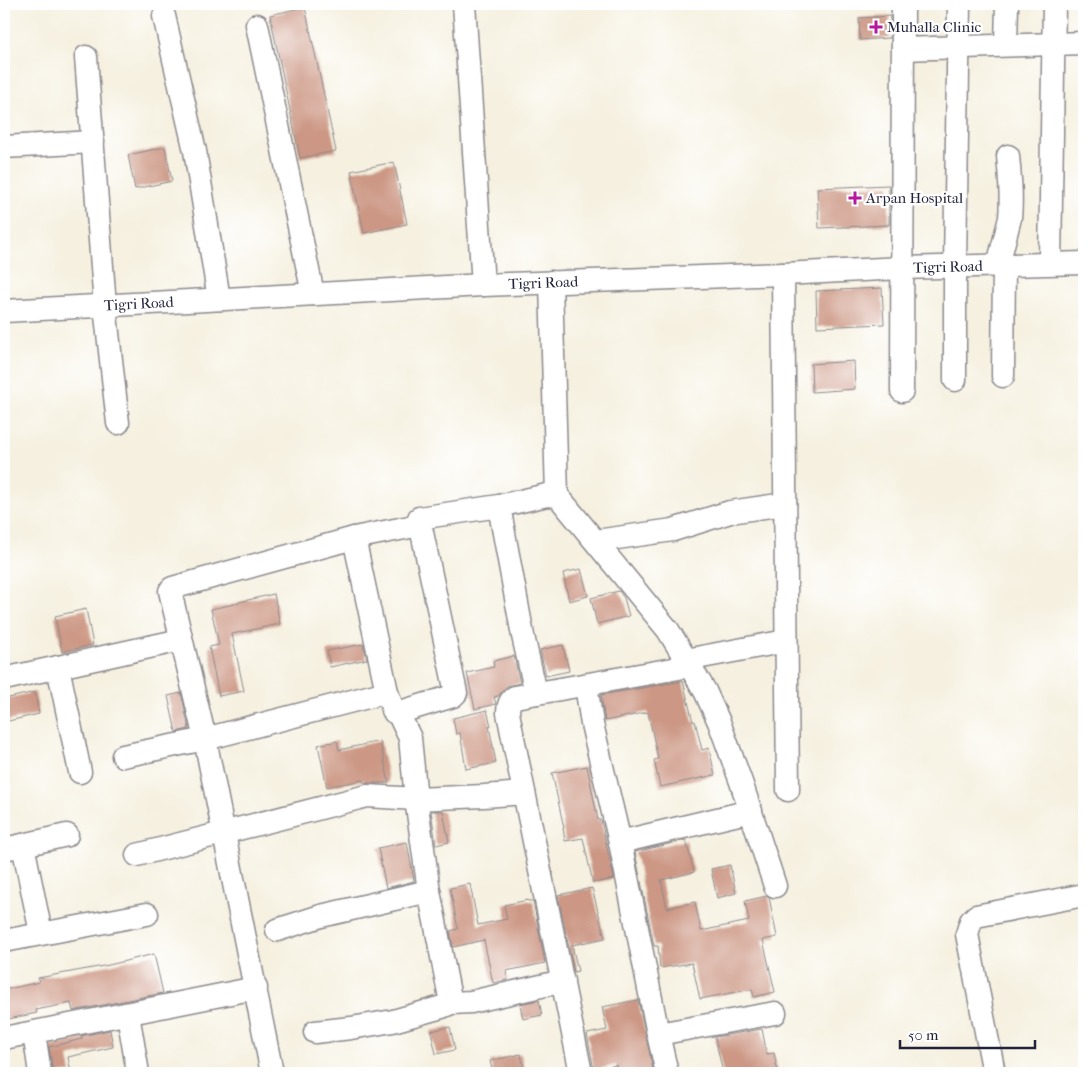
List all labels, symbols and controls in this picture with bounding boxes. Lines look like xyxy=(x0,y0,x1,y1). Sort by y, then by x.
place label: Muhalla Clinic xyxy=(887,18,982,36)
marker: Muhalla Clinic xyxy=(869,20,883,34)
place label: Arpan Hospital xyxy=(865,189,963,207)
marker: Arpan Hospital xyxy=(848,191,862,205)
street label: Tigri Road xyxy=(913,257,984,277)
street label: Tigri Road xyxy=(508,272,579,293)
street label: Tigri Road xyxy=(103,293,175,315)
scale bar xyxy=(900,1017,1036,1049)
text: 50 m xyxy=(908,1026,939,1044)

